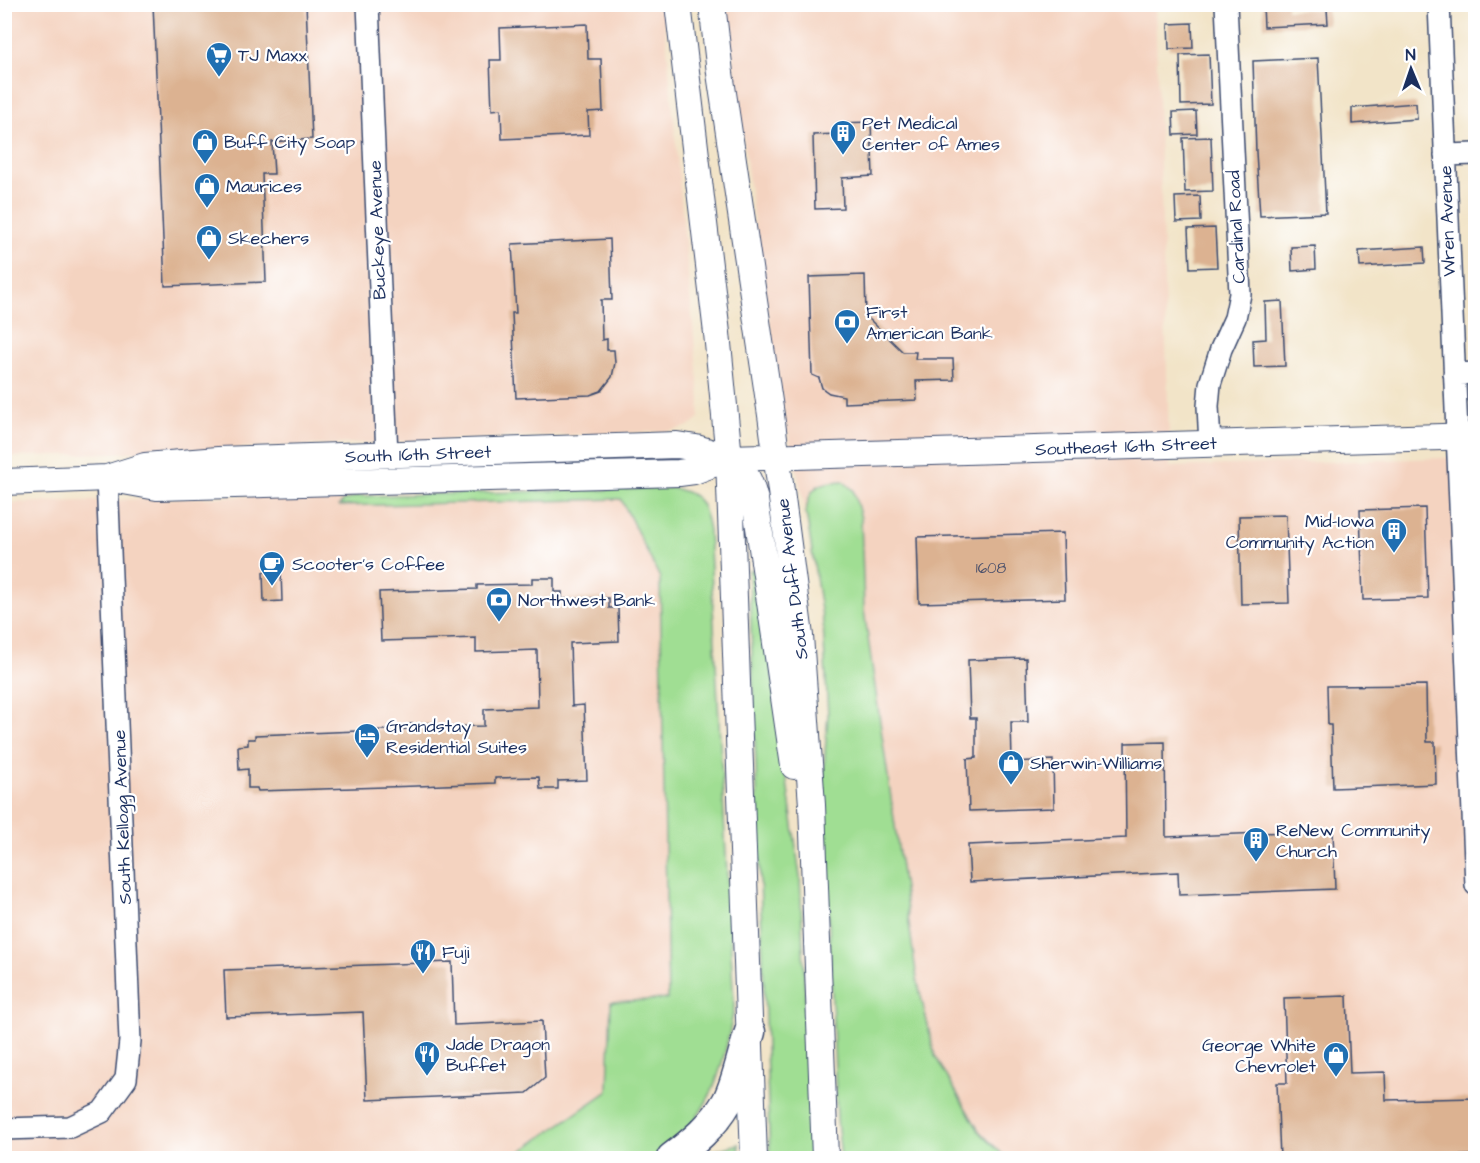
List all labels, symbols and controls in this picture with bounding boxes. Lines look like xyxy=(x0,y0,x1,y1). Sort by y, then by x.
north arrow xyxy=(1381,39,1441,99)
supermarket icon: TJ Maxx xyxy=(204,40,234,78)
place label: TJ Maxx xyxy=(238,43,307,68)
text: N xyxy=(1405,44,1416,66)
place label: Pet Medical Center of Ames xyxy=(862,111,1000,157)
building icon: Pet Medical Center of Ames xyxy=(828,118,858,156)
shop icon: Buff City Soap xyxy=(190,127,220,165)
place label: Buff City Soap xyxy=(224,130,355,156)
street label: Buckeye Avenue xyxy=(363,160,393,300)
street label: Wren Avenue xyxy=(1433,165,1462,277)
street label: Cardinal Road xyxy=(1221,170,1252,284)
shop icon: Maurices xyxy=(192,171,222,209)
place label: Maurices xyxy=(226,174,302,199)
shop icon: Skechers xyxy=(194,223,224,261)
place label: Skechers xyxy=(228,226,309,251)
place label: First American Bank xyxy=(866,300,993,346)
bank icon: First American Bank xyxy=(832,307,862,345)
street label: Southeast 16th Street xyxy=(1035,431,1218,462)
street label: South 16th Street xyxy=(344,439,492,470)
street label: South Duff Avenue xyxy=(770,497,815,661)
place label: Mid-Iowa Community Action xyxy=(1226,509,1374,556)
building icon: Mid-Iowa Community Action xyxy=(1379,516,1409,554)
cafe icon: Scooter's Coffee xyxy=(257,549,287,587)
place label: Scooter's Coffee xyxy=(292,552,445,577)
house number: 1608 xyxy=(976,558,1007,579)
bank icon: Northwest Bank xyxy=(484,585,514,623)
place label: Northwest Bank xyxy=(518,588,655,613)
place label: Grandstay Residential Suites xyxy=(386,714,527,760)
hotel icon: Grandstay Residential Suites xyxy=(352,721,382,759)
street label: South Kellogg Avenue xyxy=(107,729,139,905)
shop icon: Sherwin-Williams xyxy=(996,748,1026,786)
place label: Sherwin-Williams xyxy=(1030,751,1162,776)
place label: ReNew Community Church xyxy=(1276,818,1430,864)
building icon: ReNew Community Church xyxy=(1241,825,1271,863)
restaurant icon: Fuji xyxy=(408,937,438,975)
place label: Fuji xyxy=(442,940,470,965)
place label: Jade Dragon Buffet xyxy=(446,1032,550,1078)
place label: George White Chevrolet xyxy=(1202,1033,1317,1079)
restaurant icon: Jade Dragon Buffet xyxy=(412,1039,442,1077)
shop icon: George White Chevrolet xyxy=(1321,1040,1351,1078)

